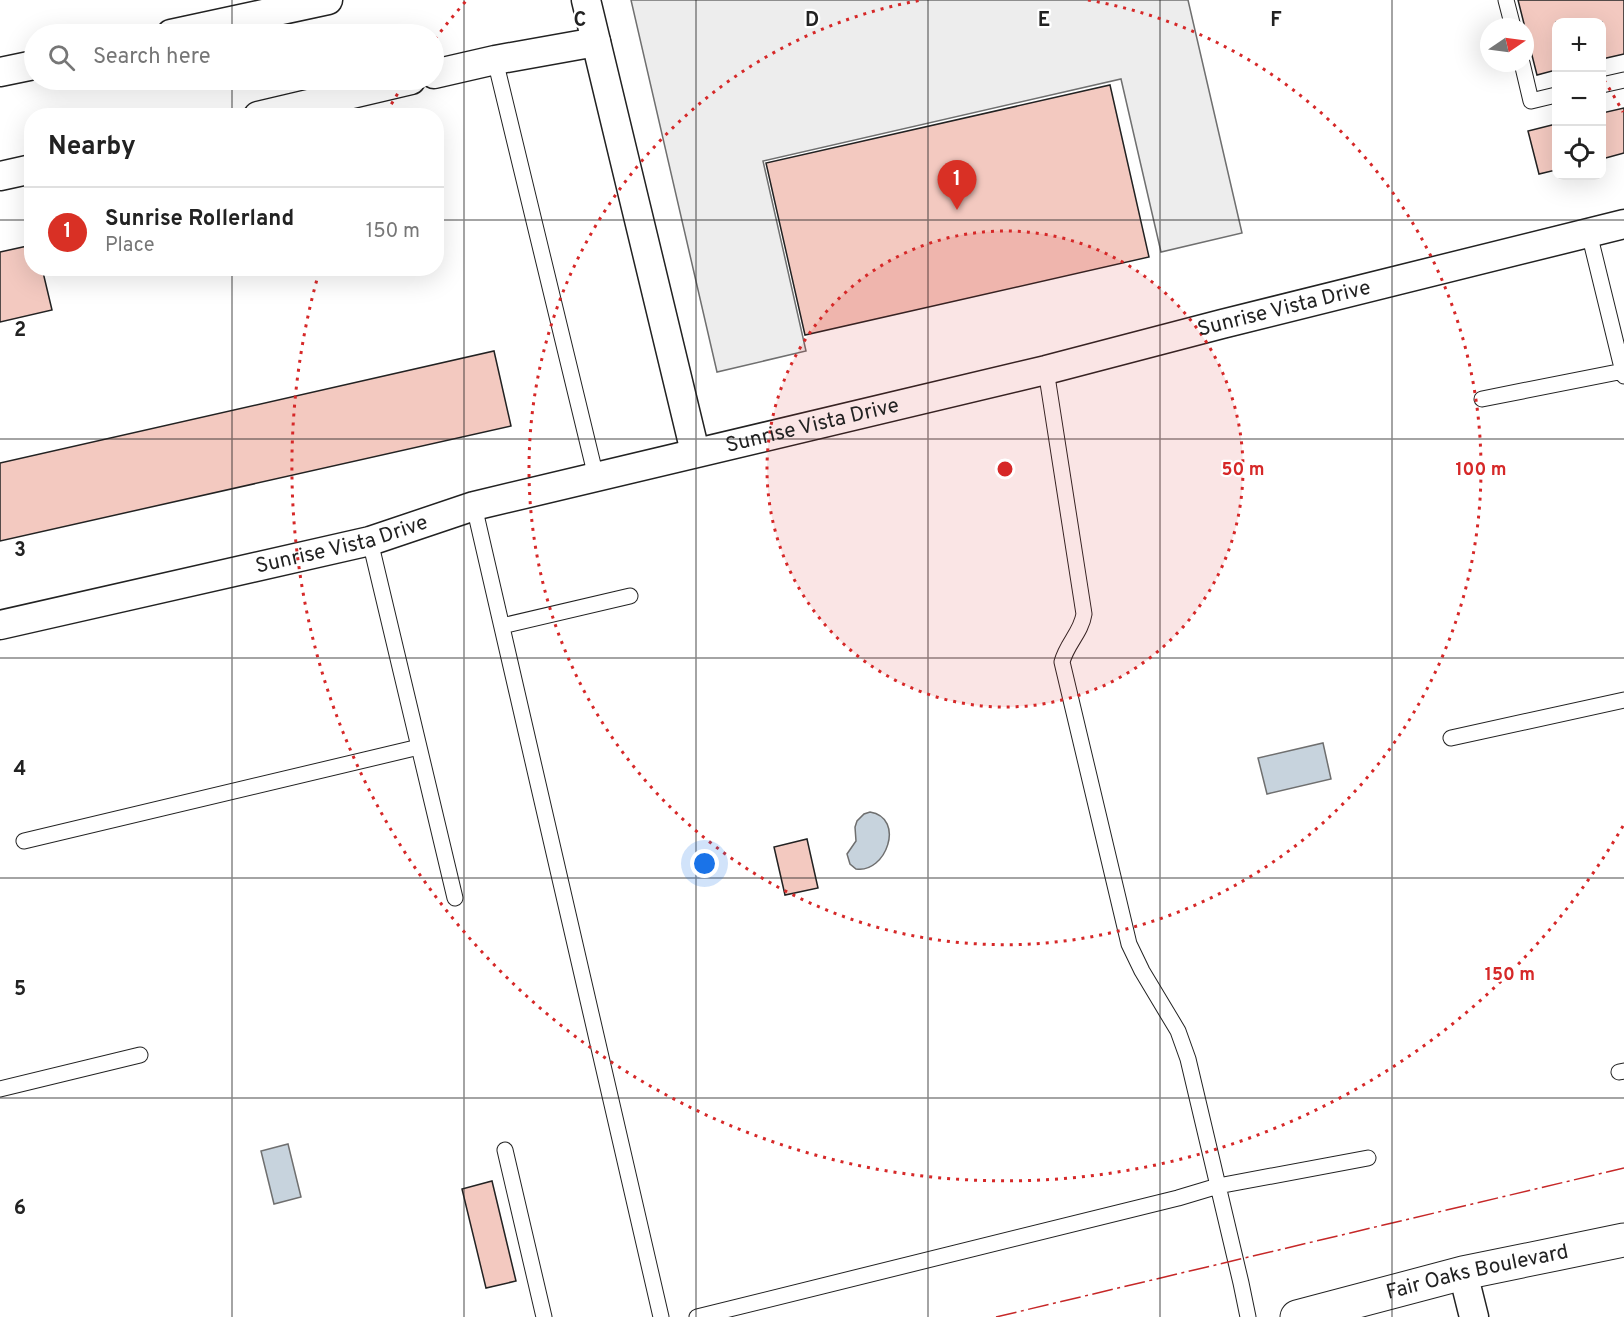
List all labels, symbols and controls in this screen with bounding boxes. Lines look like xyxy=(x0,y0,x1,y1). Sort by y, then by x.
text: C xyxy=(574,8,586,34)
text: D xyxy=(805,8,819,34)
text: E xyxy=(1038,8,1050,34)
text: F xyxy=(1270,8,1282,34)
north arrow xyxy=(1480,18,1534,72)
map controls xyxy=(1552,18,1606,180)
button: + xyxy=(1552,18,1606,72)
search box xyxy=(24,24,444,90)
icon: search xyxy=(45,41,78,74)
text: Search here xyxy=(93,44,211,71)
button: − xyxy=(1552,72,1606,126)
button: locate xyxy=(1552,126,1606,180)
text: Nearby xyxy=(48,131,136,164)
pin: 1 xyxy=(938,160,976,210)
text: Sunrise Rollerland xyxy=(105,206,294,233)
text: 1 xyxy=(64,219,72,245)
text: 150 m xyxy=(366,219,420,245)
text: Place xyxy=(105,233,155,259)
street label: Sunrise Vista Drive xyxy=(1195,274,1373,343)
text: 2 xyxy=(14,318,26,344)
street label: Sunrise Vista Drive xyxy=(723,392,902,459)
centre of rings xyxy=(995,459,1015,479)
text: 50 m xyxy=(1221,459,1265,482)
text: 100 m xyxy=(1455,459,1507,482)
street label: Sunrise Vista Drive xyxy=(253,509,431,580)
text: 3 xyxy=(14,538,26,564)
text: 4 xyxy=(14,757,26,783)
your location xyxy=(690,849,719,878)
text: 150 m xyxy=(1485,964,1535,987)
text: 5 xyxy=(14,977,26,1003)
text: 6 xyxy=(14,1196,26,1222)
street label: Fair Oaks Boulevard xyxy=(1383,1238,1571,1306)

